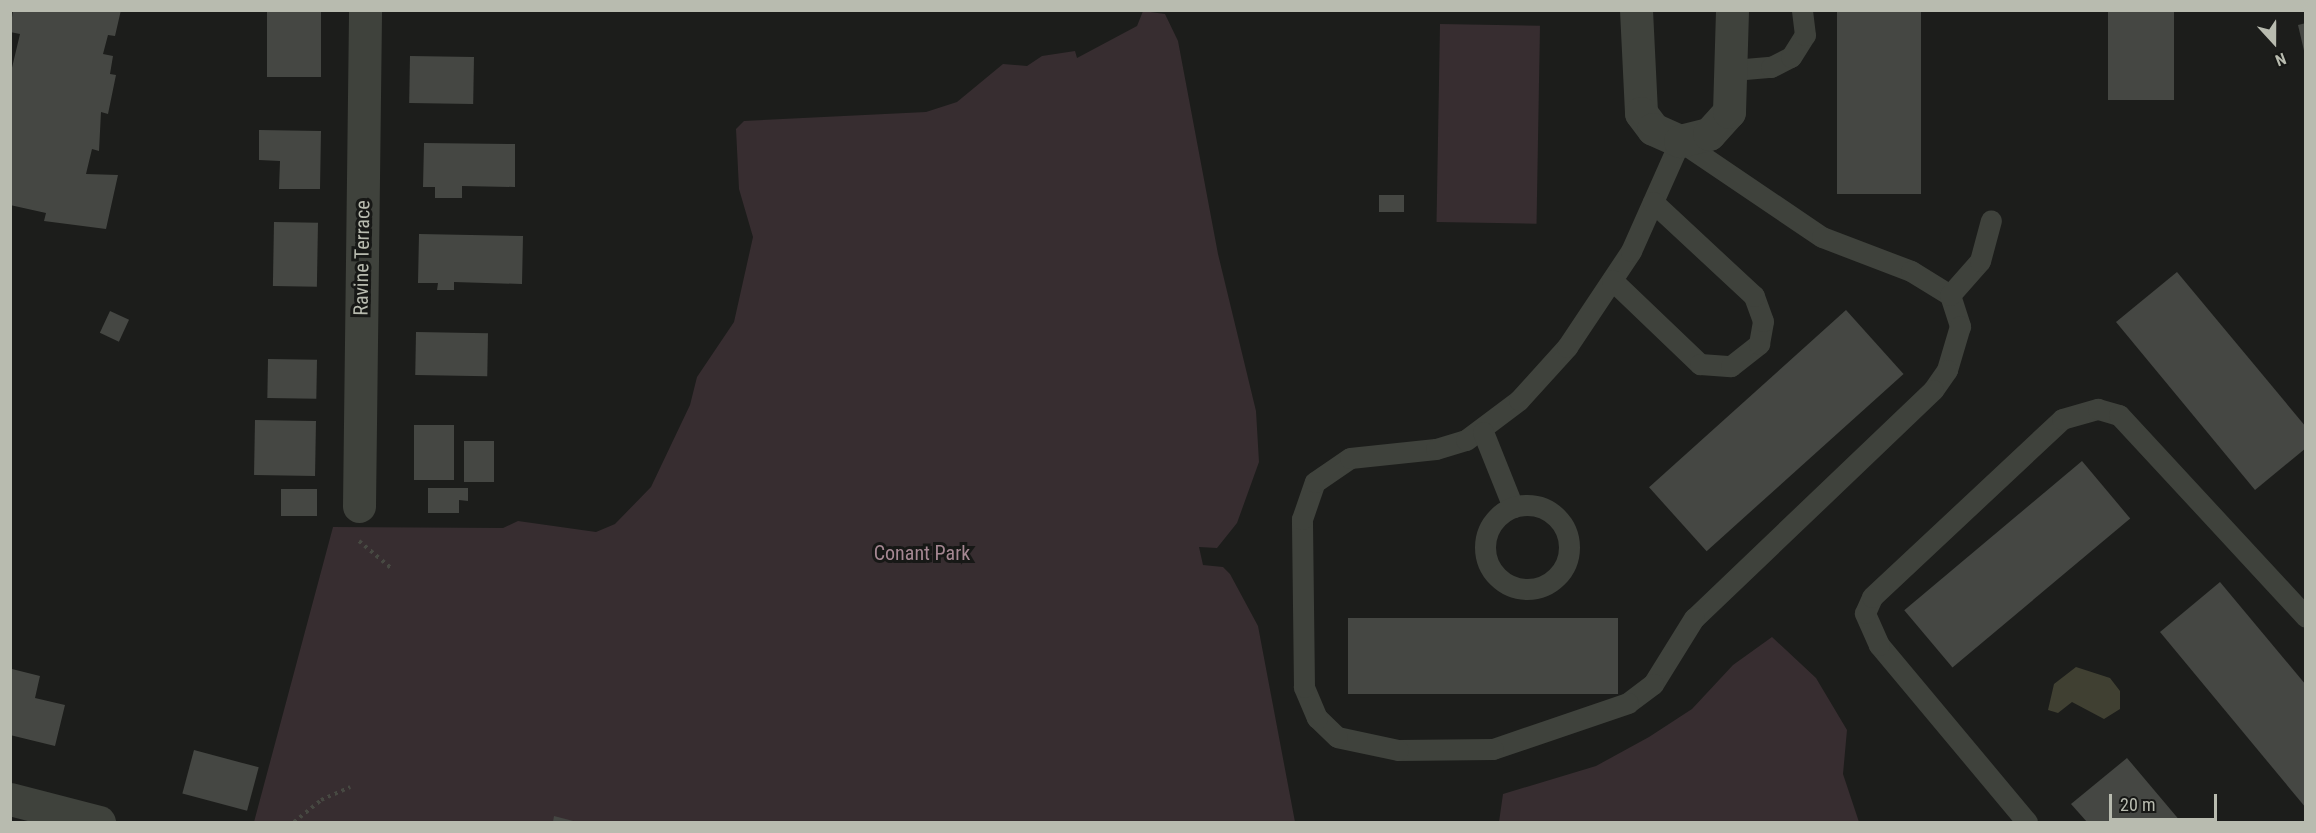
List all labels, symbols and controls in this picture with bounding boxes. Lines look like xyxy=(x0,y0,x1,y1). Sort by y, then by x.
north arrow xyxy=(2244,12,2304,72)
text: N xyxy=(2273,49,2289,70)
street label: Ravine Terrace xyxy=(349,200,375,316)
park label: Conant Park xyxy=(874,541,970,565)
scale bar xyxy=(2112,782,2220,820)
text: 20 m xyxy=(2120,794,2155,815)

